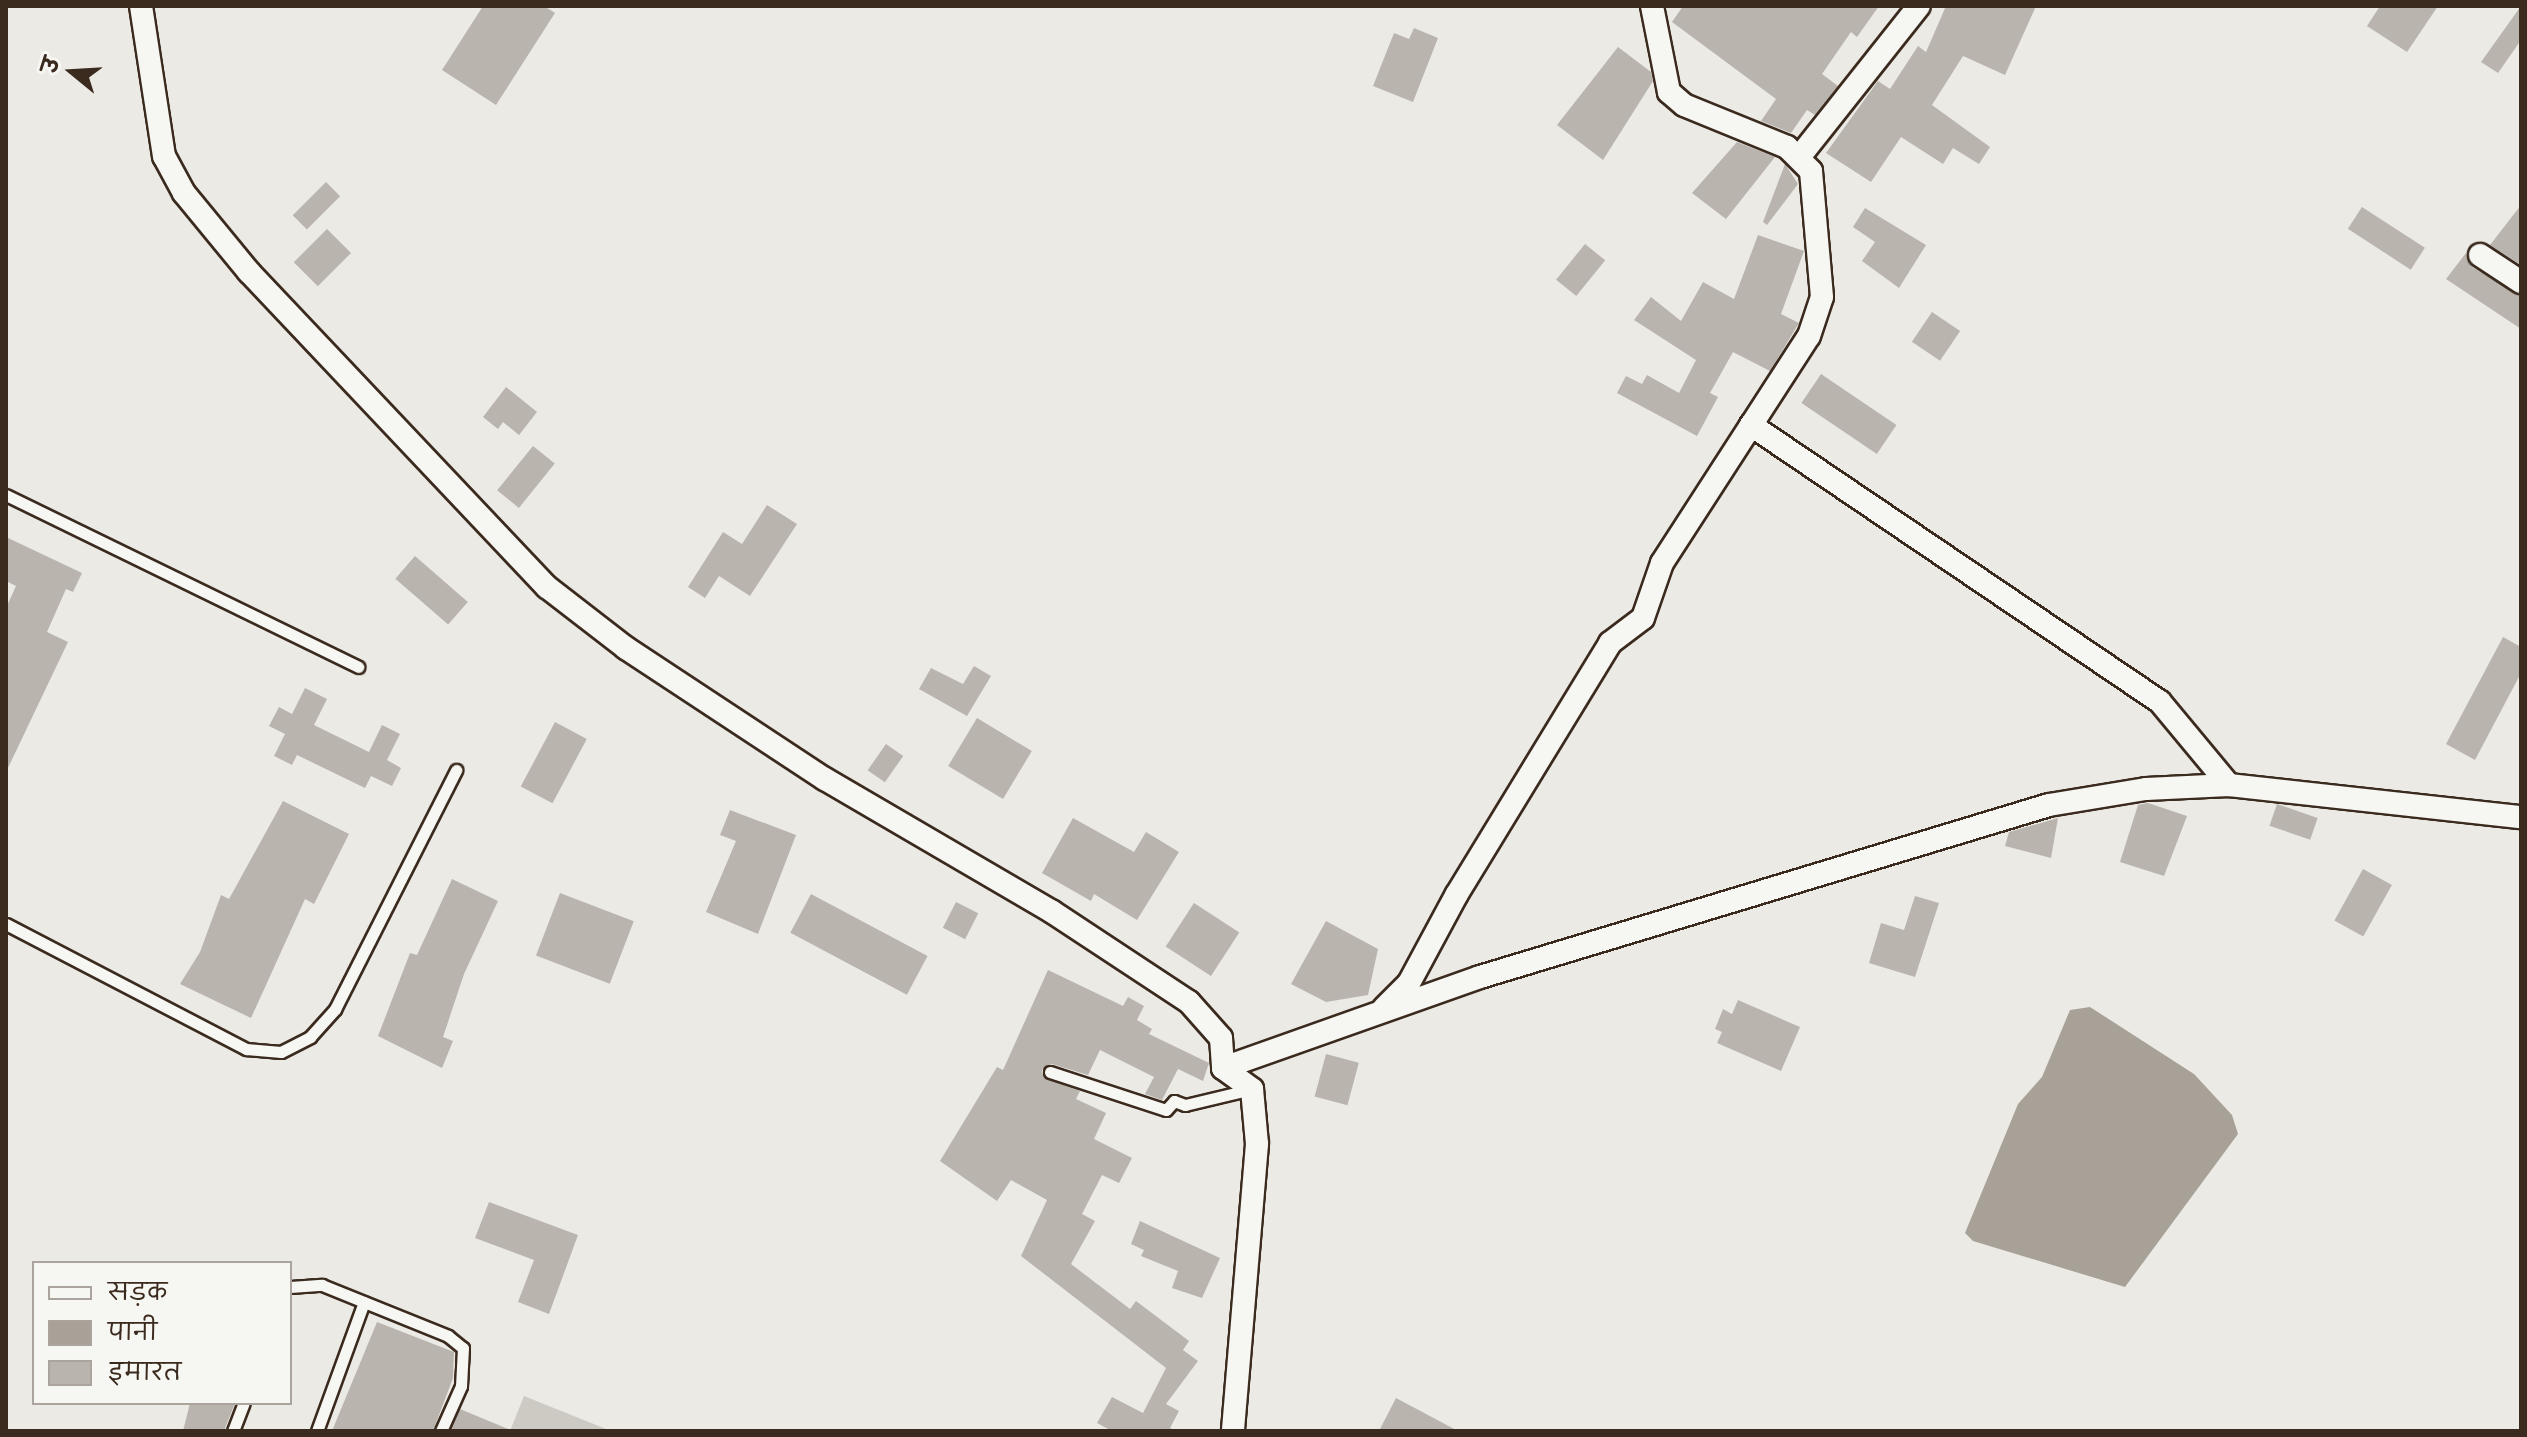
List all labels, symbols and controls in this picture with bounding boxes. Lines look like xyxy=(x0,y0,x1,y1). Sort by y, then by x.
north arrow xyxy=(32,32,112,112)
text: उ xyxy=(31,52,67,76)
legend xyxy=(32,1261,292,1405)
text: सड़क xyxy=(108,1272,167,1308)
text: पानी xyxy=(108,1312,157,1348)
text: इमारत xyxy=(108,1352,181,1388)

